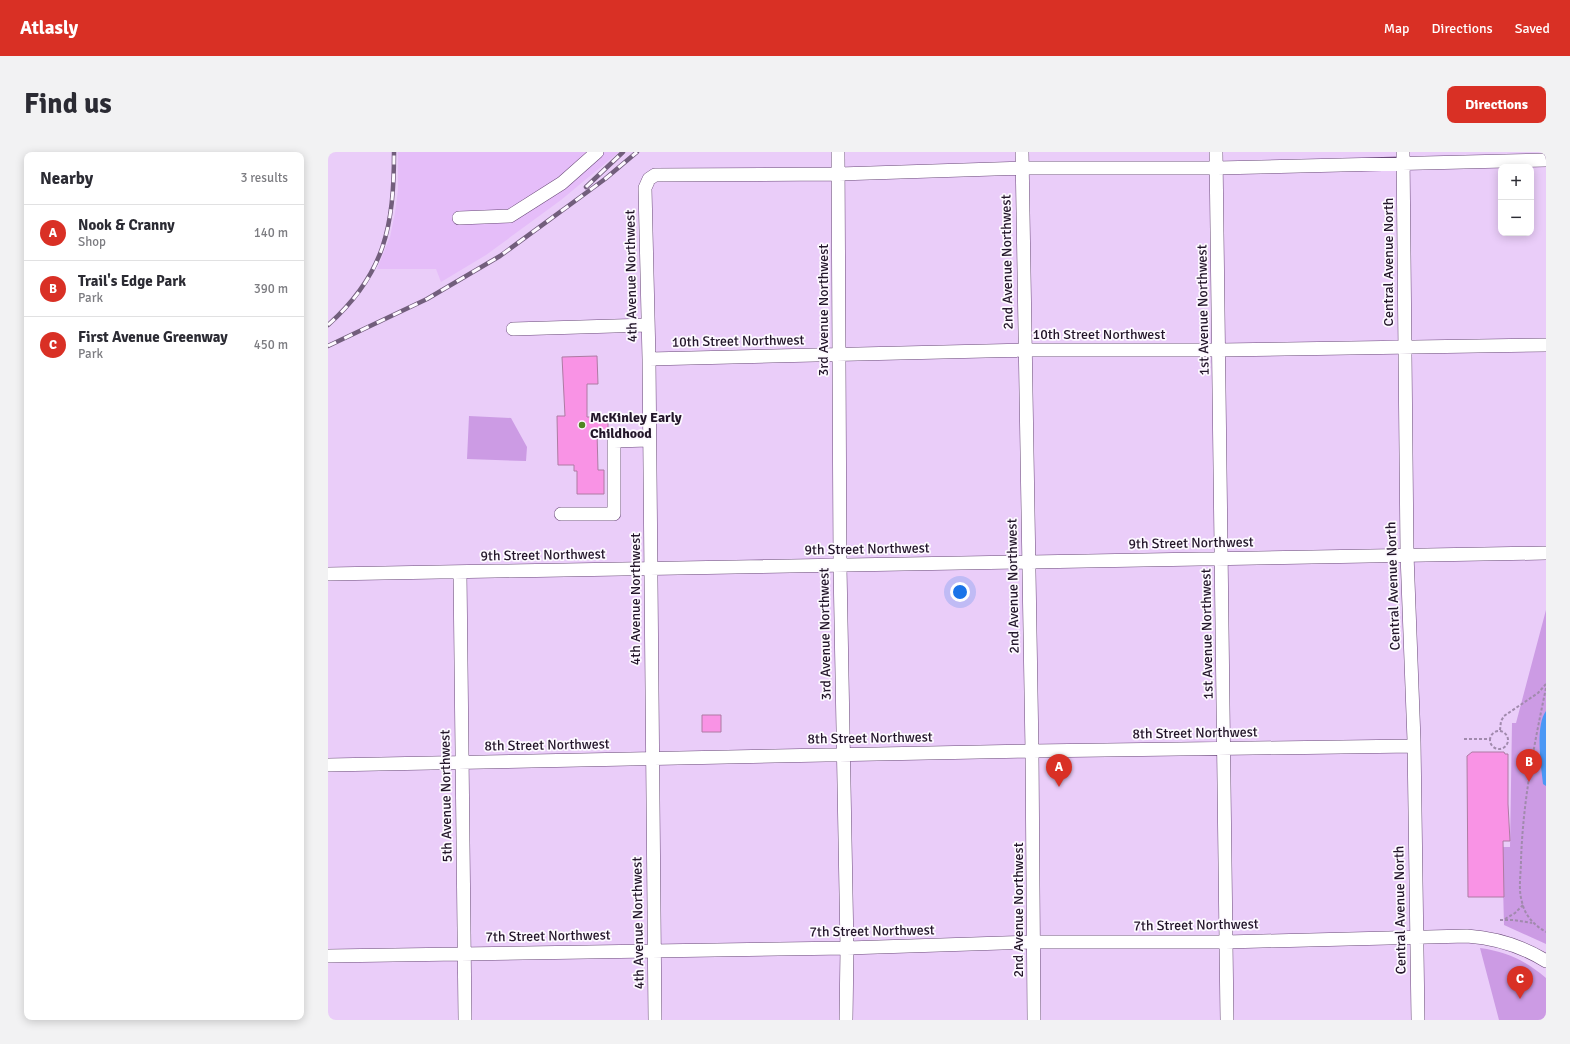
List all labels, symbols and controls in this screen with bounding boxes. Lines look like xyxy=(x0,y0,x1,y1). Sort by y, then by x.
text: Atlasly xyxy=(20,16,78,40)
text: Map xyxy=(1384,20,1410,37)
text: Directions xyxy=(1432,20,1493,37)
text: Saved xyxy=(1515,20,1550,37)
button: Directions xyxy=(1447,86,1546,123)
text: Find us xyxy=(24,87,112,121)
map controls xyxy=(1498,164,1534,236)
button: + xyxy=(1498,164,1534,200)
text: Nearby xyxy=(40,168,93,189)
text: 3 results xyxy=(240,170,288,186)
street label: 2nd Avenue Northwest xyxy=(997,194,1017,330)
street label: Central Avenue North xyxy=(1380,198,1397,326)
button: − xyxy=(1498,200,1534,236)
street label: 4th Avenue Northwest xyxy=(621,209,641,342)
text: Nook & Cranny xyxy=(78,216,175,234)
text: A xyxy=(49,225,57,241)
text: 140 m xyxy=(254,225,288,241)
text: Shop xyxy=(78,234,106,250)
street label: 3rd Avenue Northwest xyxy=(815,244,832,376)
street label: 1st Avenue Northwest xyxy=(1193,244,1213,376)
text: Trail's Edge Park xyxy=(78,272,186,290)
text: B xyxy=(49,281,57,297)
text: 390 m xyxy=(254,281,288,297)
text: Park xyxy=(78,290,103,306)
street label: 10th Street Northwest xyxy=(1033,326,1165,343)
text: First Avenue Greenway xyxy=(78,328,228,346)
street label: 10th Street Northwest xyxy=(671,331,805,351)
text: C xyxy=(49,337,57,353)
text: 450 m xyxy=(254,337,288,353)
text: Park xyxy=(78,346,103,362)
place label: McKinley Early Childhood xyxy=(590,409,682,442)
marker: McKinley Early Childhood xyxy=(577,420,587,430)
street label: 2nd Avenue Northwest xyxy=(1003,518,1023,654)
street label: Central Avenue North xyxy=(1382,521,1404,651)
street label: 4th Avenue Northwest xyxy=(627,533,644,665)
street label: 9th Street Northwest xyxy=(1128,533,1254,553)
street label: 9th Street Northwest xyxy=(804,539,930,559)
street label: 9th Street Northwest xyxy=(480,545,606,565)
street label: 3rd Avenue Northwest xyxy=(815,568,835,700)
street label: 1st Avenue Northwest xyxy=(1197,568,1217,700)
your location xyxy=(950,582,970,602)
street label: 8th Street Northwest xyxy=(1132,723,1258,743)
street label: 8th Street Northwest xyxy=(807,728,933,748)
street label: 5th Avenue Northwest xyxy=(436,729,456,862)
street label: 8th Street Northwest xyxy=(484,735,610,755)
pin: B xyxy=(1516,749,1542,782)
pin: A xyxy=(1046,754,1072,787)
street label: 2nd Avenue Northwest xyxy=(1010,842,1027,978)
street label: Central Avenue North xyxy=(1390,845,1410,975)
street label: 4th Avenue Northwest xyxy=(628,856,648,989)
street label: 7th Street Northwest xyxy=(1133,915,1259,935)
street label: 7th Street Northwest xyxy=(809,921,935,941)
street label: 7th Street Northwest xyxy=(485,926,611,946)
pin: C xyxy=(1507,966,1533,999)

